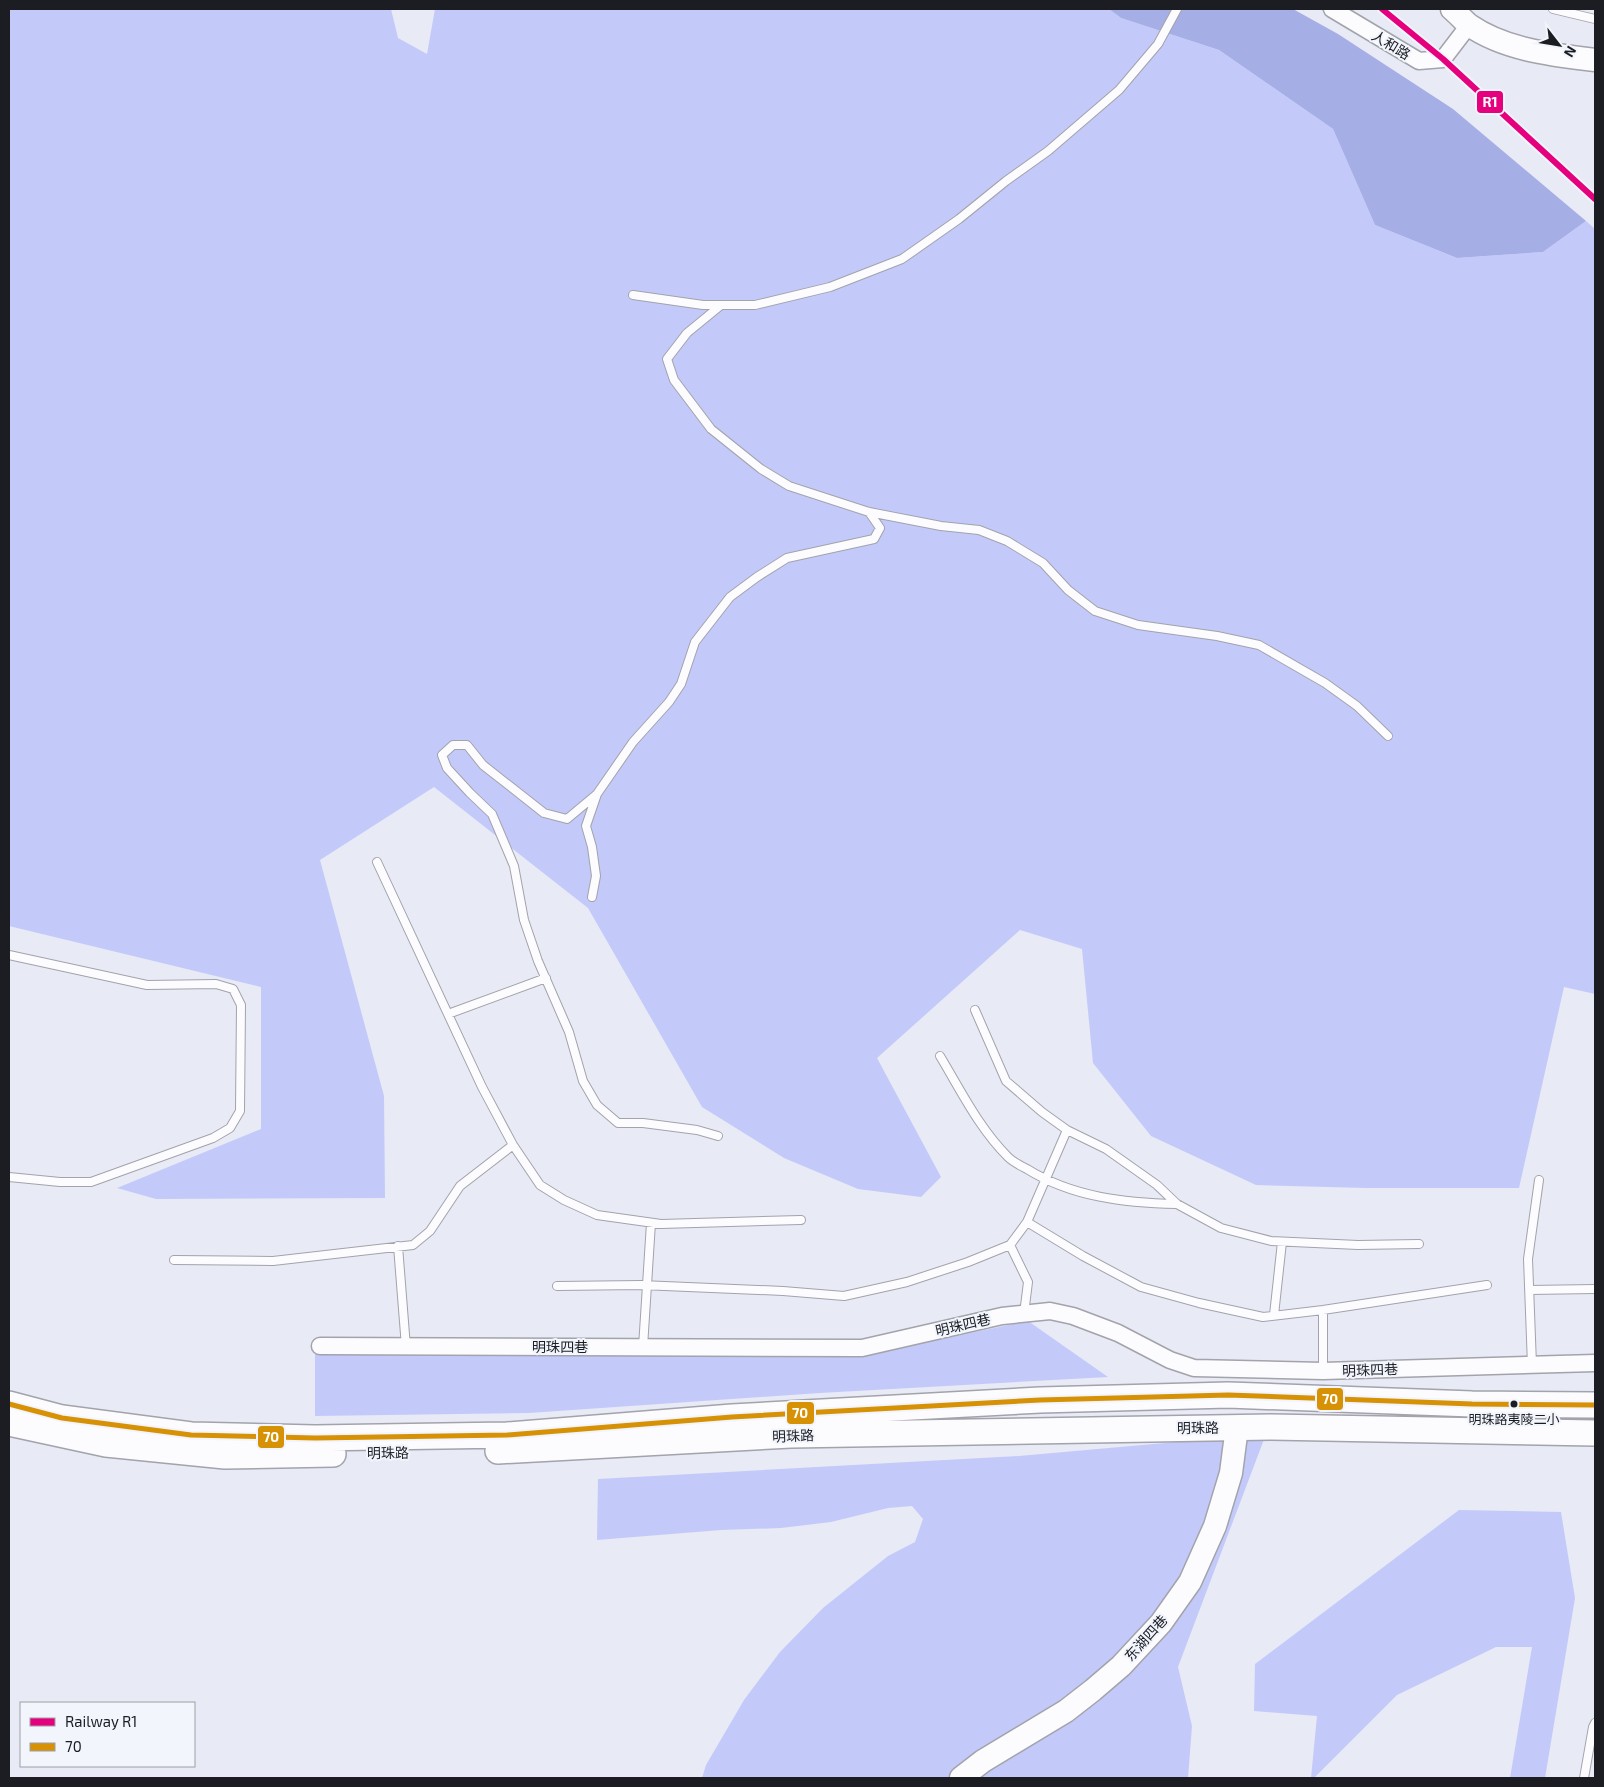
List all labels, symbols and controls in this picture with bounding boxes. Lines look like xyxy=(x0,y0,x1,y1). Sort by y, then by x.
north arrow xyxy=(1534,20,1584,70)
street label: 人和路 xyxy=(1369,26,1414,63)
text: N xyxy=(1561,43,1580,61)
line badge: R1 xyxy=(1476,90,1504,114)
text: R1 xyxy=(1482,93,1498,110)
street label: 明珠四巷 xyxy=(934,1310,992,1339)
street label: 明珠四巷 xyxy=(532,1338,588,1355)
street label: 明珠四巷 xyxy=(1342,1360,1398,1379)
line badge: 70 xyxy=(1316,1387,1344,1411)
text: 70 xyxy=(1322,1390,1338,1407)
marker: 明珠路夷陵二小 xyxy=(1509,1399,1519,1409)
line badge: 70 xyxy=(786,1401,815,1425)
text: 70 xyxy=(792,1404,808,1421)
place label: 明珠路夷陵二小 xyxy=(1468,1411,1560,1427)
street label: 明珠路 xyxy=(1177,1419,1219,1436)
line badge: 70 xyxy=(257,1425,285,1449)
street label: 明珠路 xyxy=(772,1426,814,1445)
text: 70 xyxy=(263,1428,279,1445)
street label: 明珠路 xyxy=(367,1444,409,1461)
street label: 东湖四巷 xyxy=(1121,1611,1171,1664)
legend xyxy=(20,1702,195,1767)
text: Railway R1 xyxy=(65,1712,137,1730)
text: 70 xyxy=(65,1737,82,1755)

